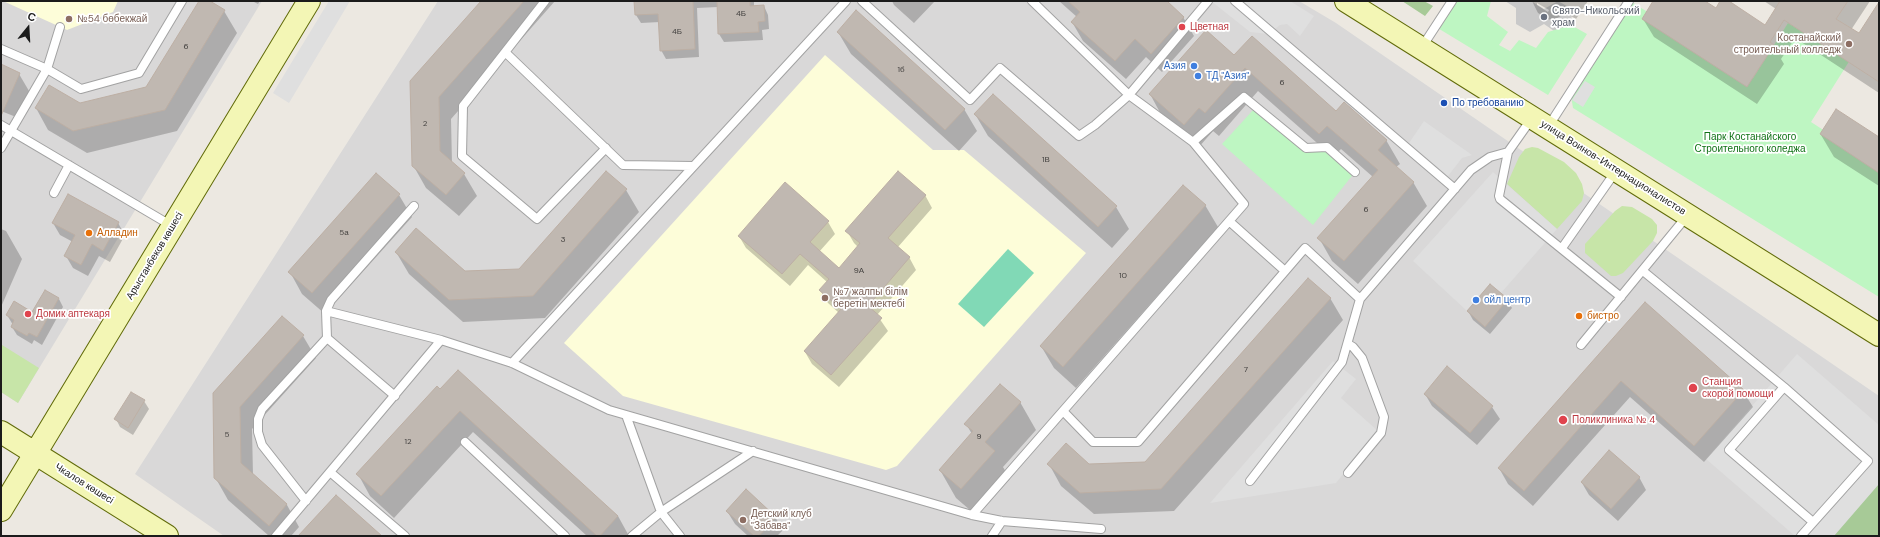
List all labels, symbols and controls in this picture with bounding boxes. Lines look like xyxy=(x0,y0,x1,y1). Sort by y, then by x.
place label: Свято-Никольский храм xyxy=(1552,5,1640,28)
north arrow xyxy=(8,8,48,48)
text: С xyxy=(26,9,38,24)
house number: 4Б xyxy=(736,9,746,19)
marker: Свято-Никольский храм xyxy=(1539,12,1549,22)
place label: №54 бөбекжай xyxy=(77,13,147,25)
marker: №54 бөбекжай xyxy=(64,14,74,24)
place label: Цветная xyxy=(1190,21,1229,33)
marker: Цветная xyxy=(1177,22,1187,32)
house number: 4Б xyxy=(672,27,682,37)
place label: Костанайский строительный колледж xyxy=(1734,32,1841,56)
marker: Костанайский строительный колледж xyxy=(1844,39,1854,49)
house number: 6 xyxy=(183,42,189,52)
place label: Азия xyxy=(1164,60,1186,72)
marker: Азия xyxy=(1189,61,1199,71)
house number: 1б xyxy=(897,65,905,75)
place label: ТД "Азия" xyxy=(1206,70,1249,82)
marker: ТД "Азия" xyxy=(1193,71,1203,81)
house number: 6 xyxy=(1279,78,1285,88)
place label: По требованию xyxy=(1452,97,1524,109)
marker: По требованию xyxy=(1439,98,1449,108)
street label: улица Воинов-Интернационалистов xyxy=(1538,118,1688,218)
house number: 2 xyxy=(423,119,427,129)
park label: Парк Костанайского Строительного коледжа xyxy=(1694,131,1806,154)
house number: 1В xyxy=(1042,155,1050,165)
house number: 6 xyxy=(1363,205,1369,215)
street label: Арыстанбеков көшесі xyxy=(124,210,186,302)
place label: Алладин xyxy=(97,227,138,239)
marker: Алладин xyxy=(84,228,94,238)
house number: 5а xyxy=(339,228,349,238)
house number: 3 xyxy=(561,235,565,245)
house number: 9А xyxy=(854,266,864,276)
house number: 10 xyxy=(1119,271,1127,281)
place label: №7 жалпы білім беретін мектебі xyxy=(833,286,908,310)
marker: №7 жалпы білім беретін мектебі xyxy=(820,293,830,303)
place label: ойл центр xyxy=(1484,294,1530,306)
marker: ойл центр xyxy=(1471,295,1481,305)
place label: Домик аптекаря xyxy=(36,308,110,320)
marker: Домик аптекаря xyxy=(23,309,33,319)
place label: бистро xyxy=(1587,310,1619,322)
marker: бистро xyxy=(1574,311,1584,321)
house number: 7 xyxy=(1244,365,1248,375)
place label: Станция скорой помощи xyxy=(1702,376,1774,400)
marker: Станция скорой помощи xyxy=(1687,382,1699,394)
marker: Поликлиника № 4 xyxy=(1557,414,1569,426)
place label: Поликлиника № 4 xyxy=(1572,414,1655,426)
house number: 5 xyxy=(225,430,229,440)
house number: 9 xyxy=(976,432,982,442)
house number: 12 xyxy=(404,437,412,447)
street label: Чкалов көшесі xyxy=(52,461,116,507)
place label: Детский клуб "Забава" xyxy=(751,508,812,532)
marker: Детский клуб "Забава" xyxy=(738,515,748,525)

